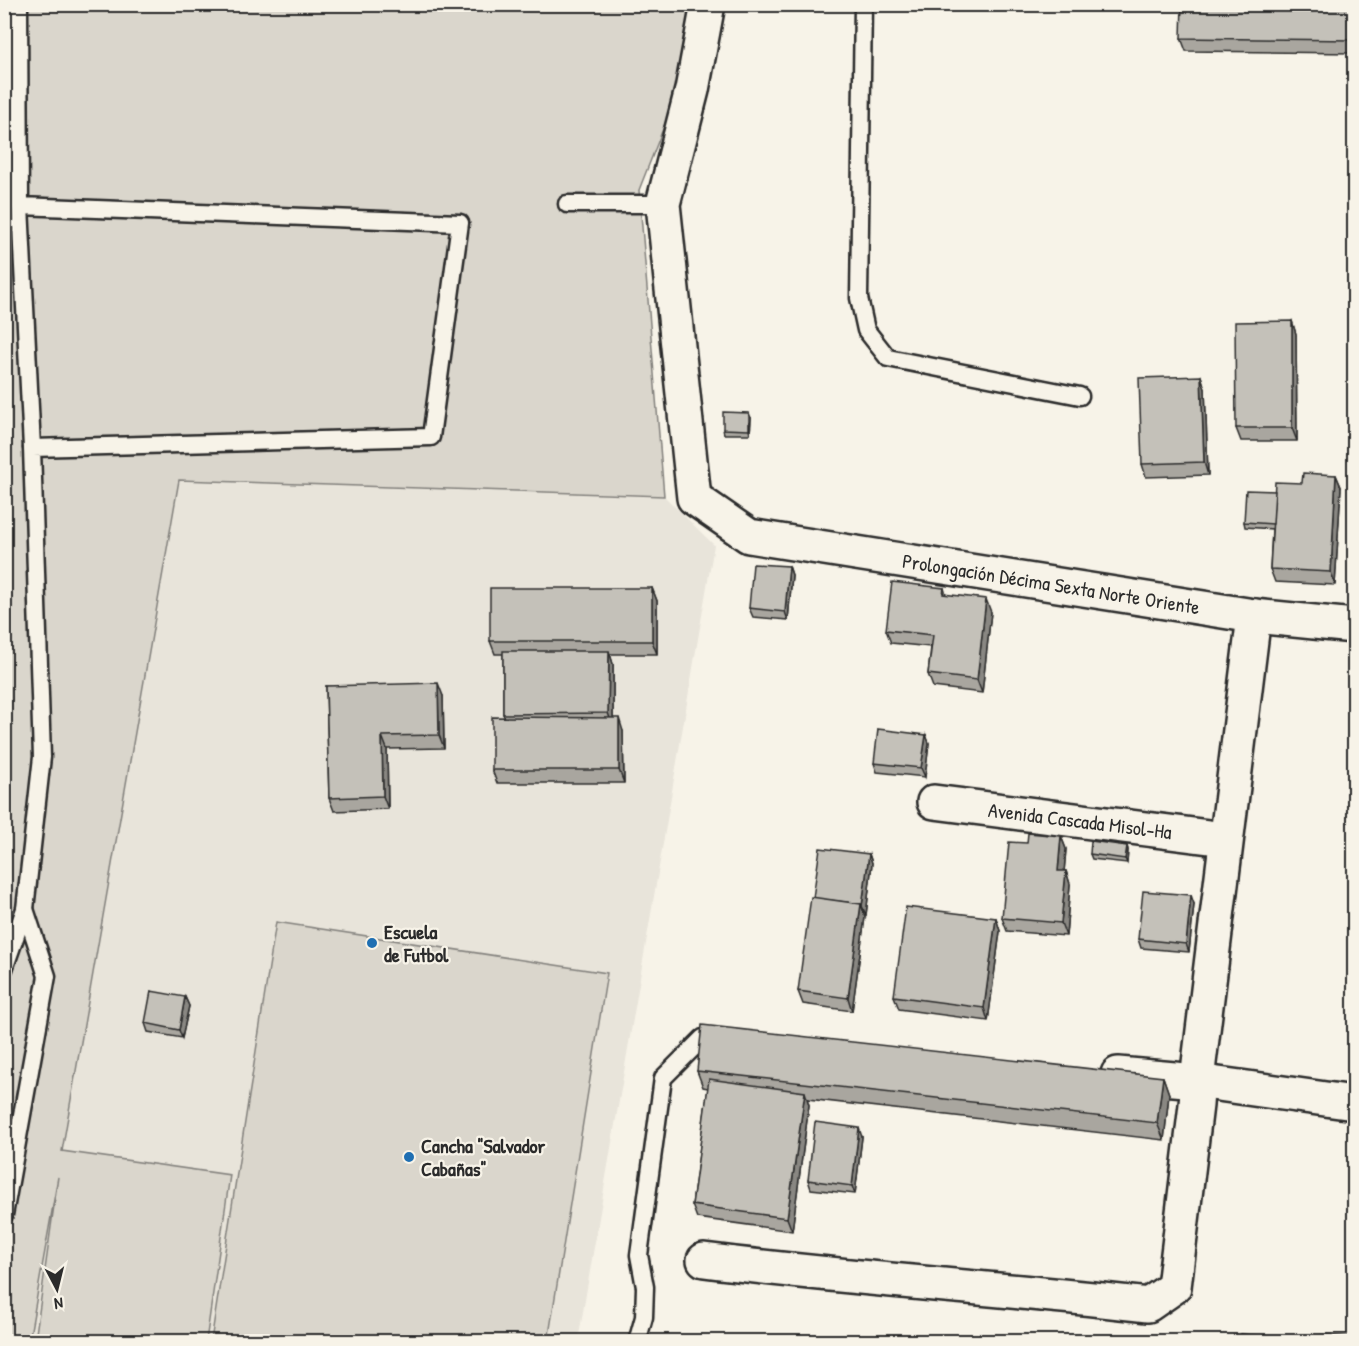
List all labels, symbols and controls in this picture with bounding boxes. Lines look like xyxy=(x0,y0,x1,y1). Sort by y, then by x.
street label: Prolongación Décima Sexta Norte Oriente xyxy=(901,547,1202,620)
street label: Avenida Cascada Misol-Ha xyxy=(987,796,1173,845)
place label: Escuela de Futbol xyxy=(384,918,449,968)
marker: Escuela de Futbol xyxy=(365,936,379,950)
place label: Cancha "Salvador Cabañas" xyxy=(421,1132,546,1182)
marker: Cancha "Salvador Cabañas" xyxy=(402,1150,416,1164)
north arrow xyxy=(27,1259,87,1319)
text: N xyxy=(53,1292,64,1315)

